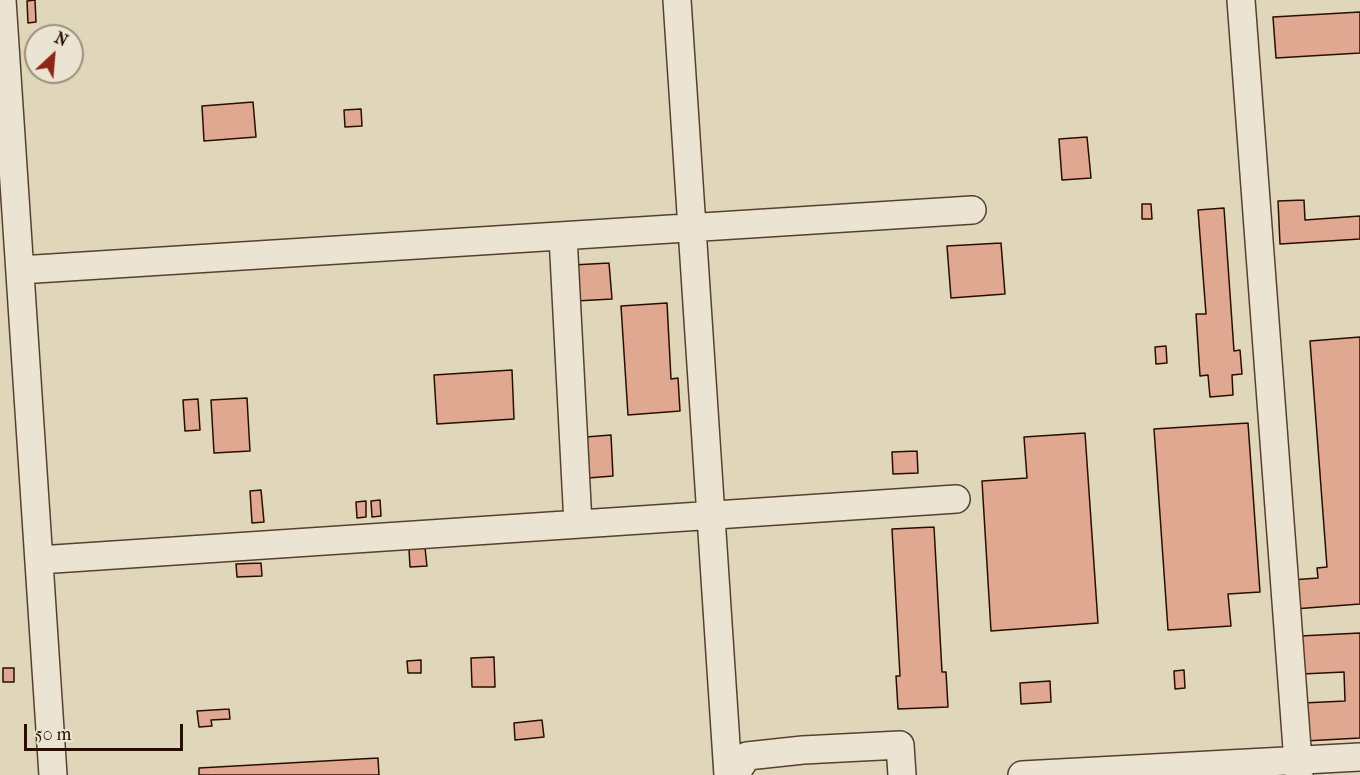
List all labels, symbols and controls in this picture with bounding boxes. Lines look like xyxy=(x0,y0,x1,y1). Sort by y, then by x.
north arrow xyxy=(24,24,84,84)
text: N xyxy=(52,28,71,50)
scale bar xyxy=(27,712,186,750)
text: 50 m xyxy=(35,724,71,745)

